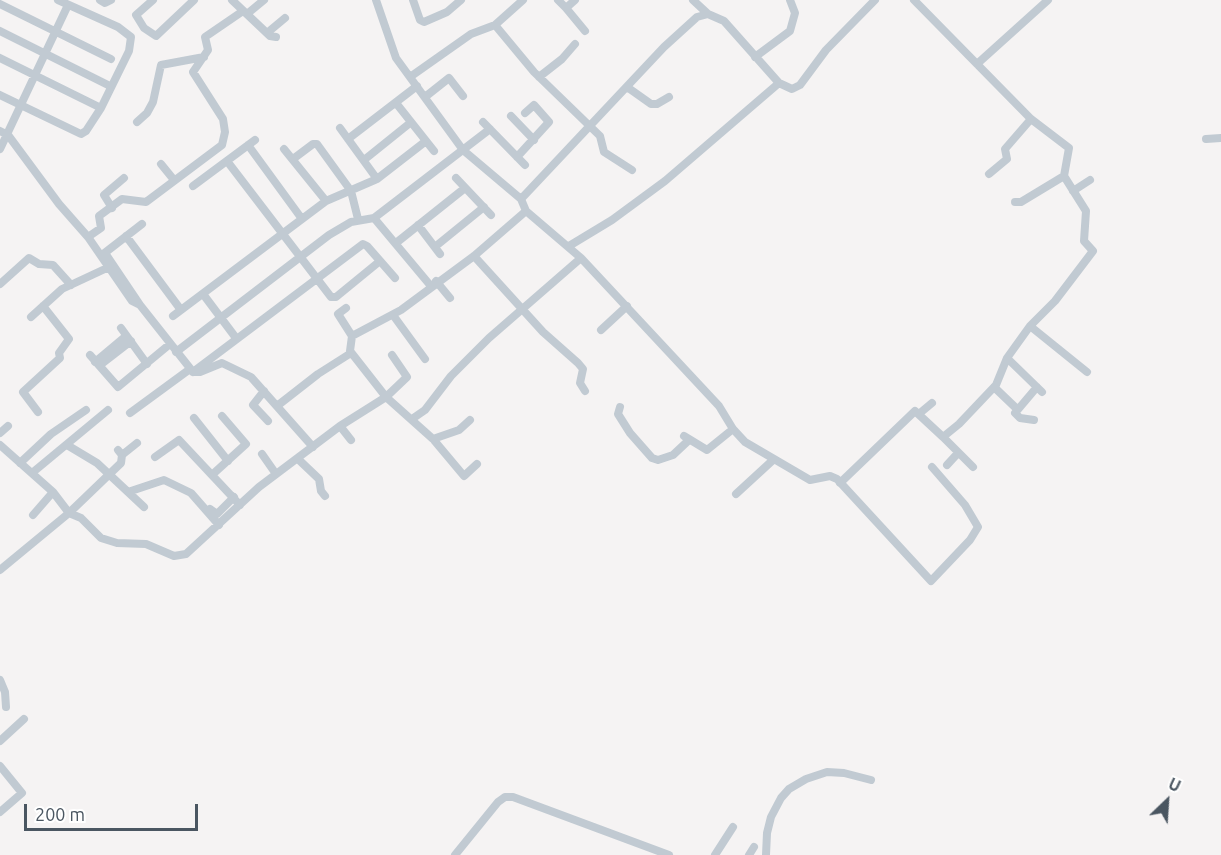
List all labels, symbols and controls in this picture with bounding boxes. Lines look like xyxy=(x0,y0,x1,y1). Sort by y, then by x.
north arrow xyxy=(1137,771,1197,831)
text: U xyxy=(1166,774,1183,795)
scale bar xyxy=(27,792,201,830)
text: 200 m xyxy=(35,804,85,824)

